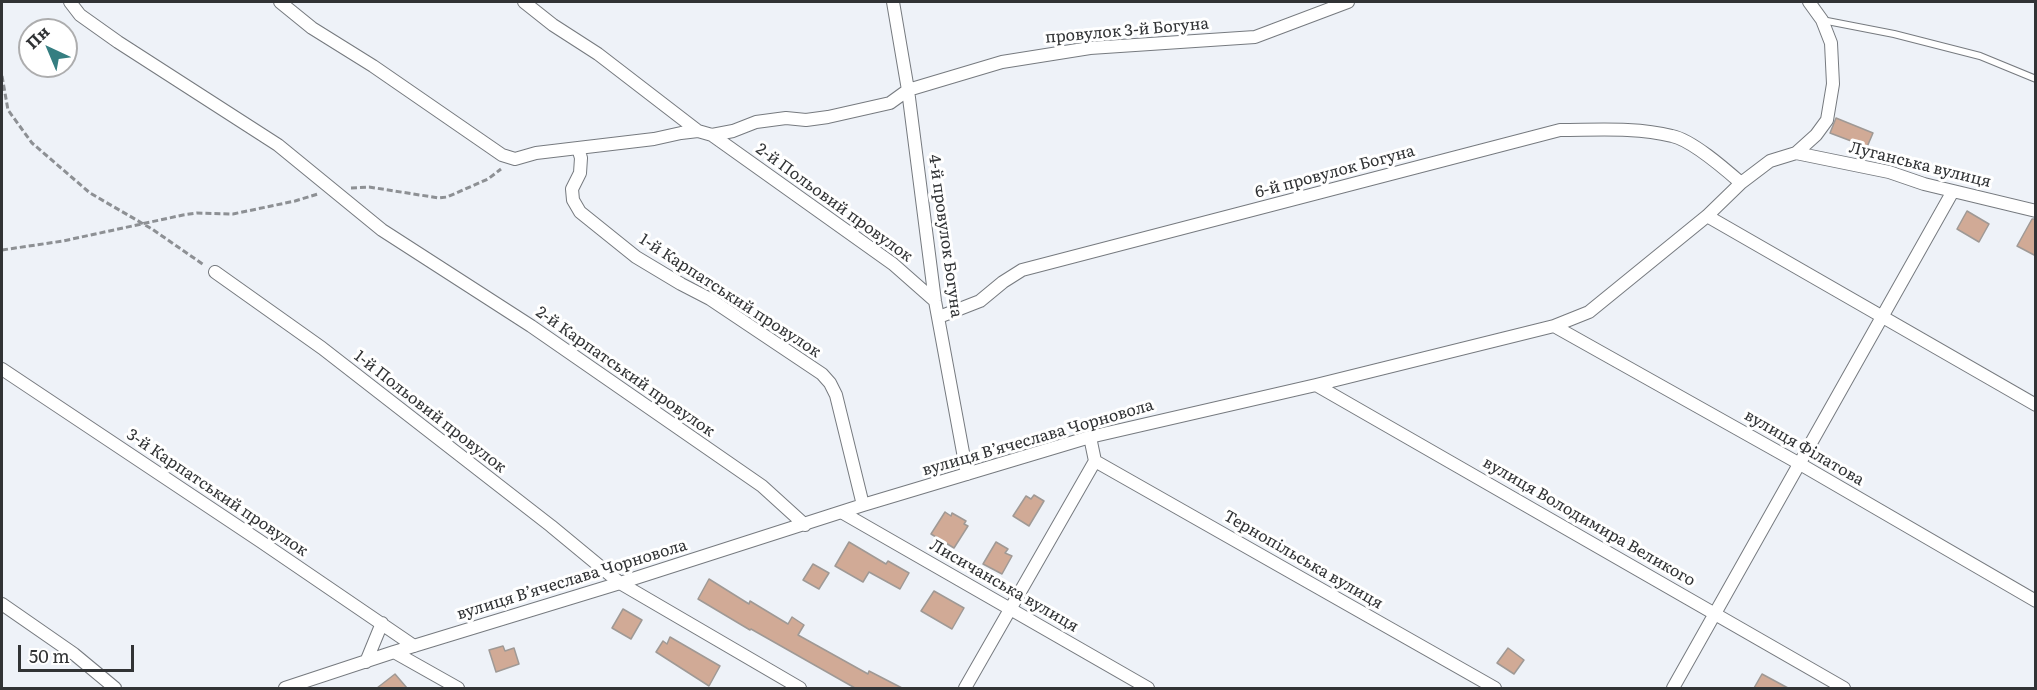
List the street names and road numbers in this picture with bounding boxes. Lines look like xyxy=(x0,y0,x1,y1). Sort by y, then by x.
street label: провулок 3-й Богуна xyxy=(1044,14,1210,48)
street label: Луганська вулиця xyxy=(1847,138,1993,192)
street label: 2-й Польовий провулок xyxy=(752,140,916,266)
street label: 6-й провулок Богуна xyxy=(1253,141,1417,203)
street label: 4-й провулок Богуна xyxy=(924,153,966,319)
street label: 1-й Карпатський провулок xyxy=(636,230,824,362)
street label: 2-й Карпатський провулок xyxy=(532,303,718,441)
street label: 1-й Польовий провулок xyxy=(350,347,510,477)
street label: вулиця Вʼячеслава Чорновола xyxy=(920,396,1156,480)
street label: вулиця Філатова xyxy=(1741,406,1867,490)
street label: 3-й Карпатський провулок xyxy=(123,425,311,561)
street label: вулиця Володимира Великого xyxy=(1479,453,1699,591)
street label: Тернопільська вулиця xyxy=(1220,506,1386,614)
street label: вулиця Вʼячеслава Чорновола xyxy=(454,536,690,624)
street label: Лисичанська вулиця xyxy=(926,536,1082,636)

